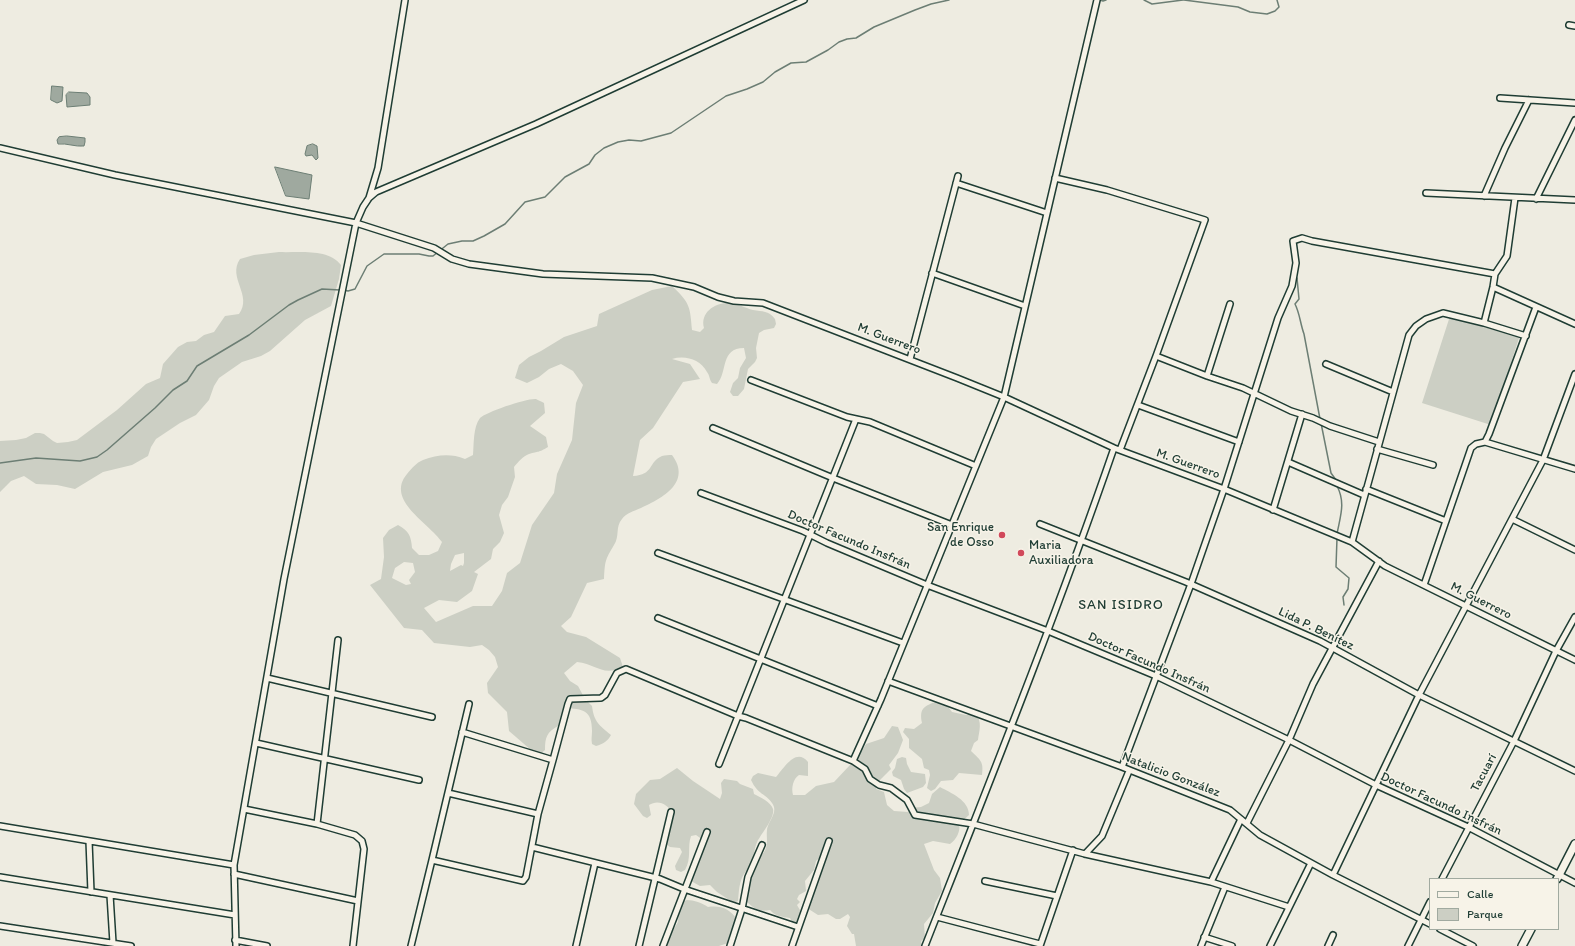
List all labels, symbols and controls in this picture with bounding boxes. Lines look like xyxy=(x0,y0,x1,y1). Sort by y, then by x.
street label: M. Guerrero xyxy=(855,320,923,358)
street label: M. Guerrero xyxy=(1154,445,1222,483)
street label: Doctor Facundo Insfrán xyxy=(785,507,913,573)
place label: San Enrique de Osso xyxy=(927,520,994,551)
marker: San Enrique de Osso xyxy=(997,530,1007,540)
place label: Maria Auxiliadora xyxy=(1029,538,1093,569)
marker: Maria Auxiliadora xyxy=(1016,548,1026,558)
street label: M. Guerrero xyxy=(1448,579,1514,623)
district label: SAN ISIDRO xyxy=(1079,597,1163,613)
street label: Lida P. Benítez xyxy=(1276,604,1356,654)
street label: Doctor Facundo Insfrán xyxy=(1085,629,1213,697)
street label: Natalicio González xyxy=(1120,749,1222,801)
street label: Tacuarí xyxy=(1468,751,1500,795)
street label: Doctor Facundo Insfrán xyxy=(1378,769,1504,839)
legend xyxy=(1429,878,1559,930)
text: Calle xyxy=(1467,887,1493,901)
text: Parque xyxy=(1467,907,1503,921)

